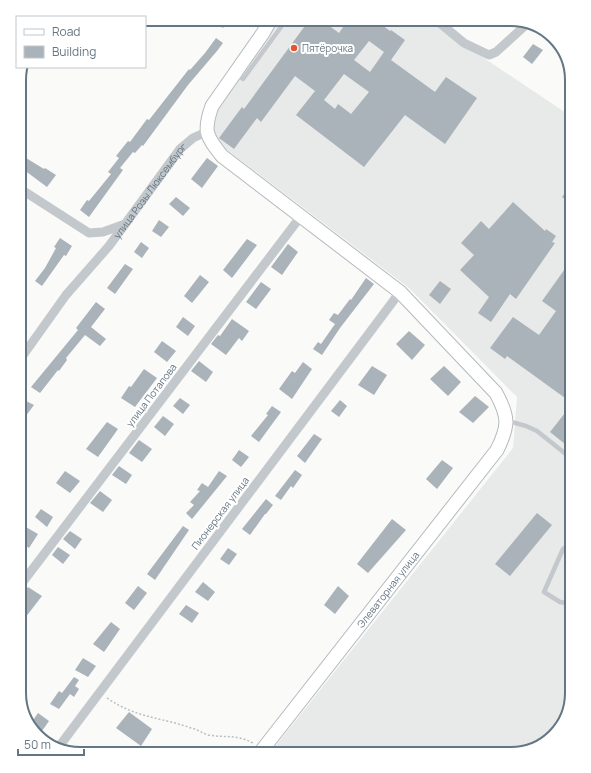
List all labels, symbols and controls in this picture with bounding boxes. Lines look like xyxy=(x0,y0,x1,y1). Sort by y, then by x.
legend xyxy=(16,16,146,68)
text: Road xyxy=(52,23,80,40)
place label: Пятёрочка xyxy=(302,41,353,55)
text: Building xyxy=(52,43,96,60)
marker: Пятёрочка xyxy=(289,43,299,53)
street label: улица Розы Люксембург xyxy=(110,139,190,241)
street label: улица Потапова xyxy=(123,360,179,430)
street label: Пионерская улица xyxy=(188,474,252,552)
street label: Элеваторная улица xyxy=(353,548,422,631)
scale bar xyxy=(18,731,84,757)
text: 50 m xyxy=(24,736,51,753)

